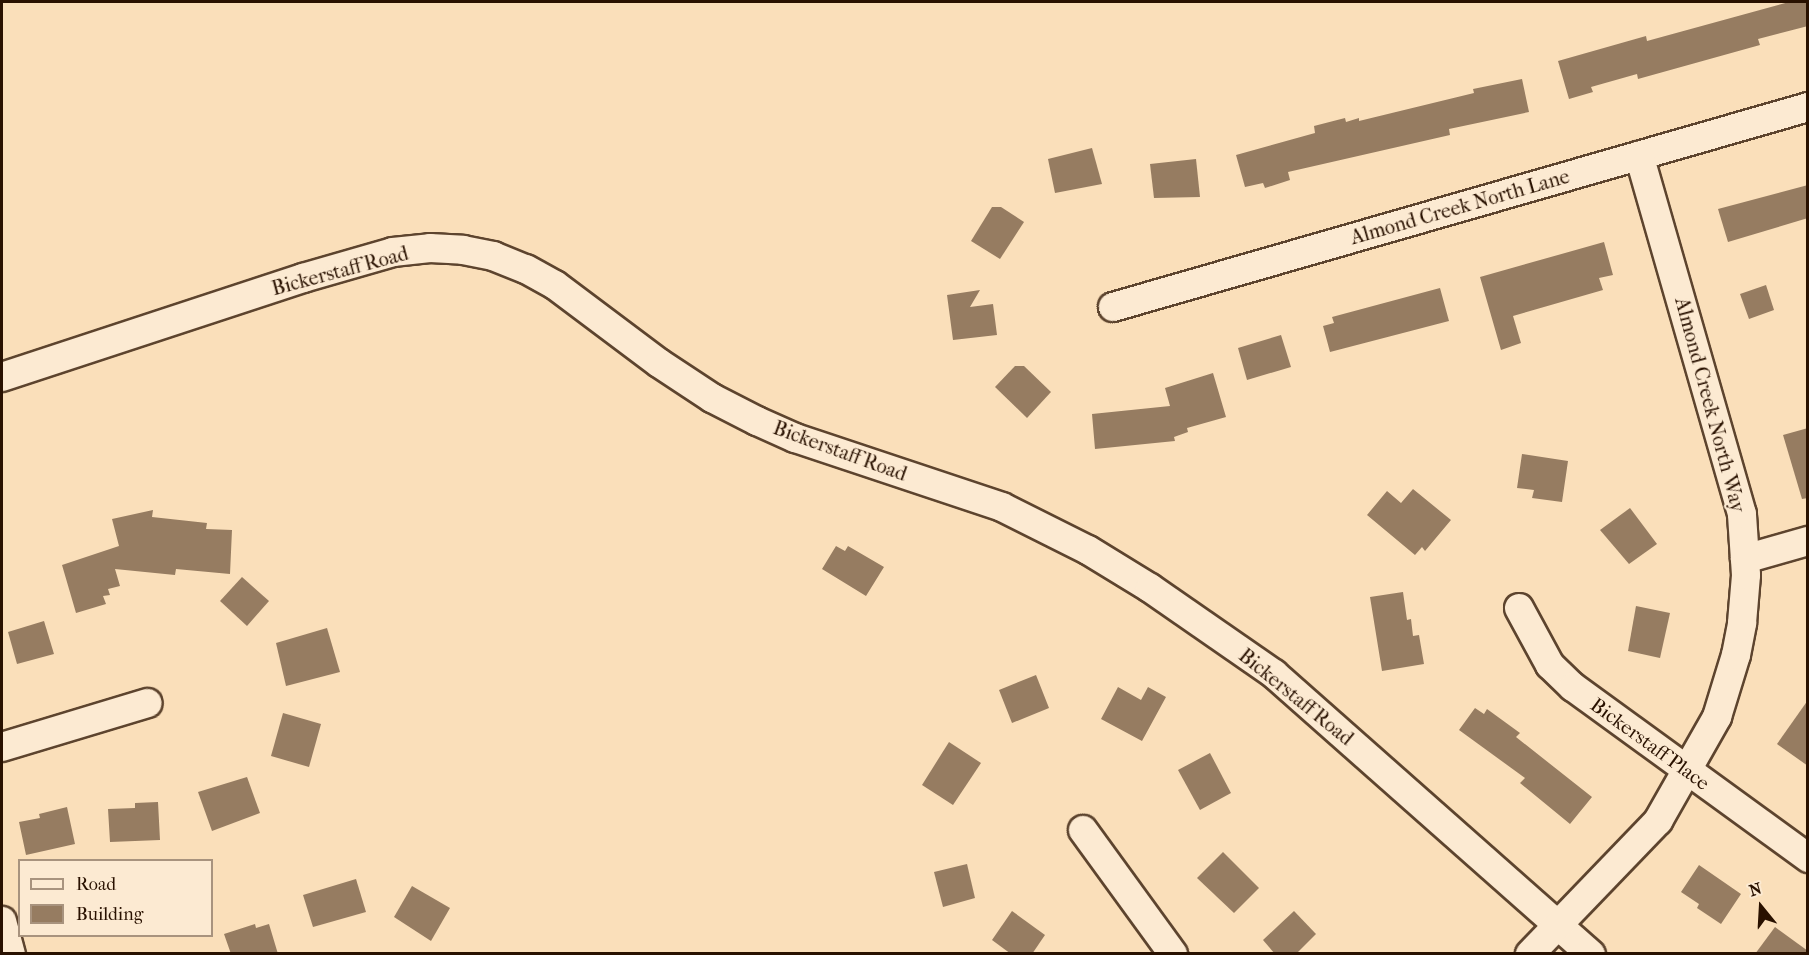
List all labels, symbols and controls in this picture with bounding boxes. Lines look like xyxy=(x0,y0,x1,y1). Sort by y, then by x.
street label: Almond Creek North Lane xyxy=(1348,164,1572,250)
street label: Bickerstaff Road xyxy=(269,241,411,301)
street label: Almond Creek North Way xyxy=(1670,295,1750,515)
street label: Bickerstaff Road xyxy=(770,416,910,486)
street label: Bickerstaff Road xyxy=(1234,644,1358,750)
street label: Bickerstaff Place xyxy=(1586,693,1714,795)
legend xyxy=(18,859,213,937)
text: Road xyxy=(76,874,116,895)
north arrow xyxy=(1731,877,1791,937)
text: N xyxy=(1747,878,1764,900)
text: Building xyxy=(76,904,143,925)

